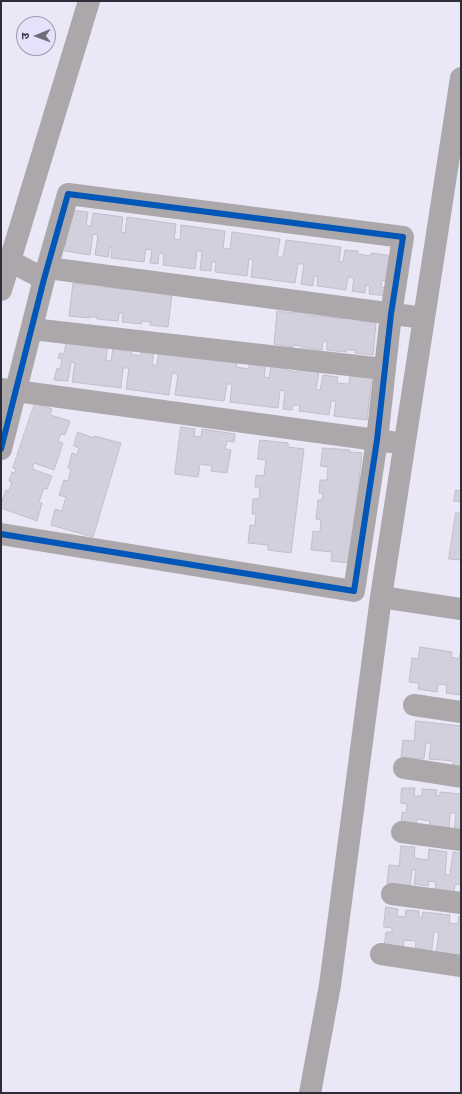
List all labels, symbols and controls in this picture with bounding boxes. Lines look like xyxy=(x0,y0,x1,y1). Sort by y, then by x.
north arrow xyxy=(16,16,56,56)
text: उ xyxy=(19,33,31,40)

